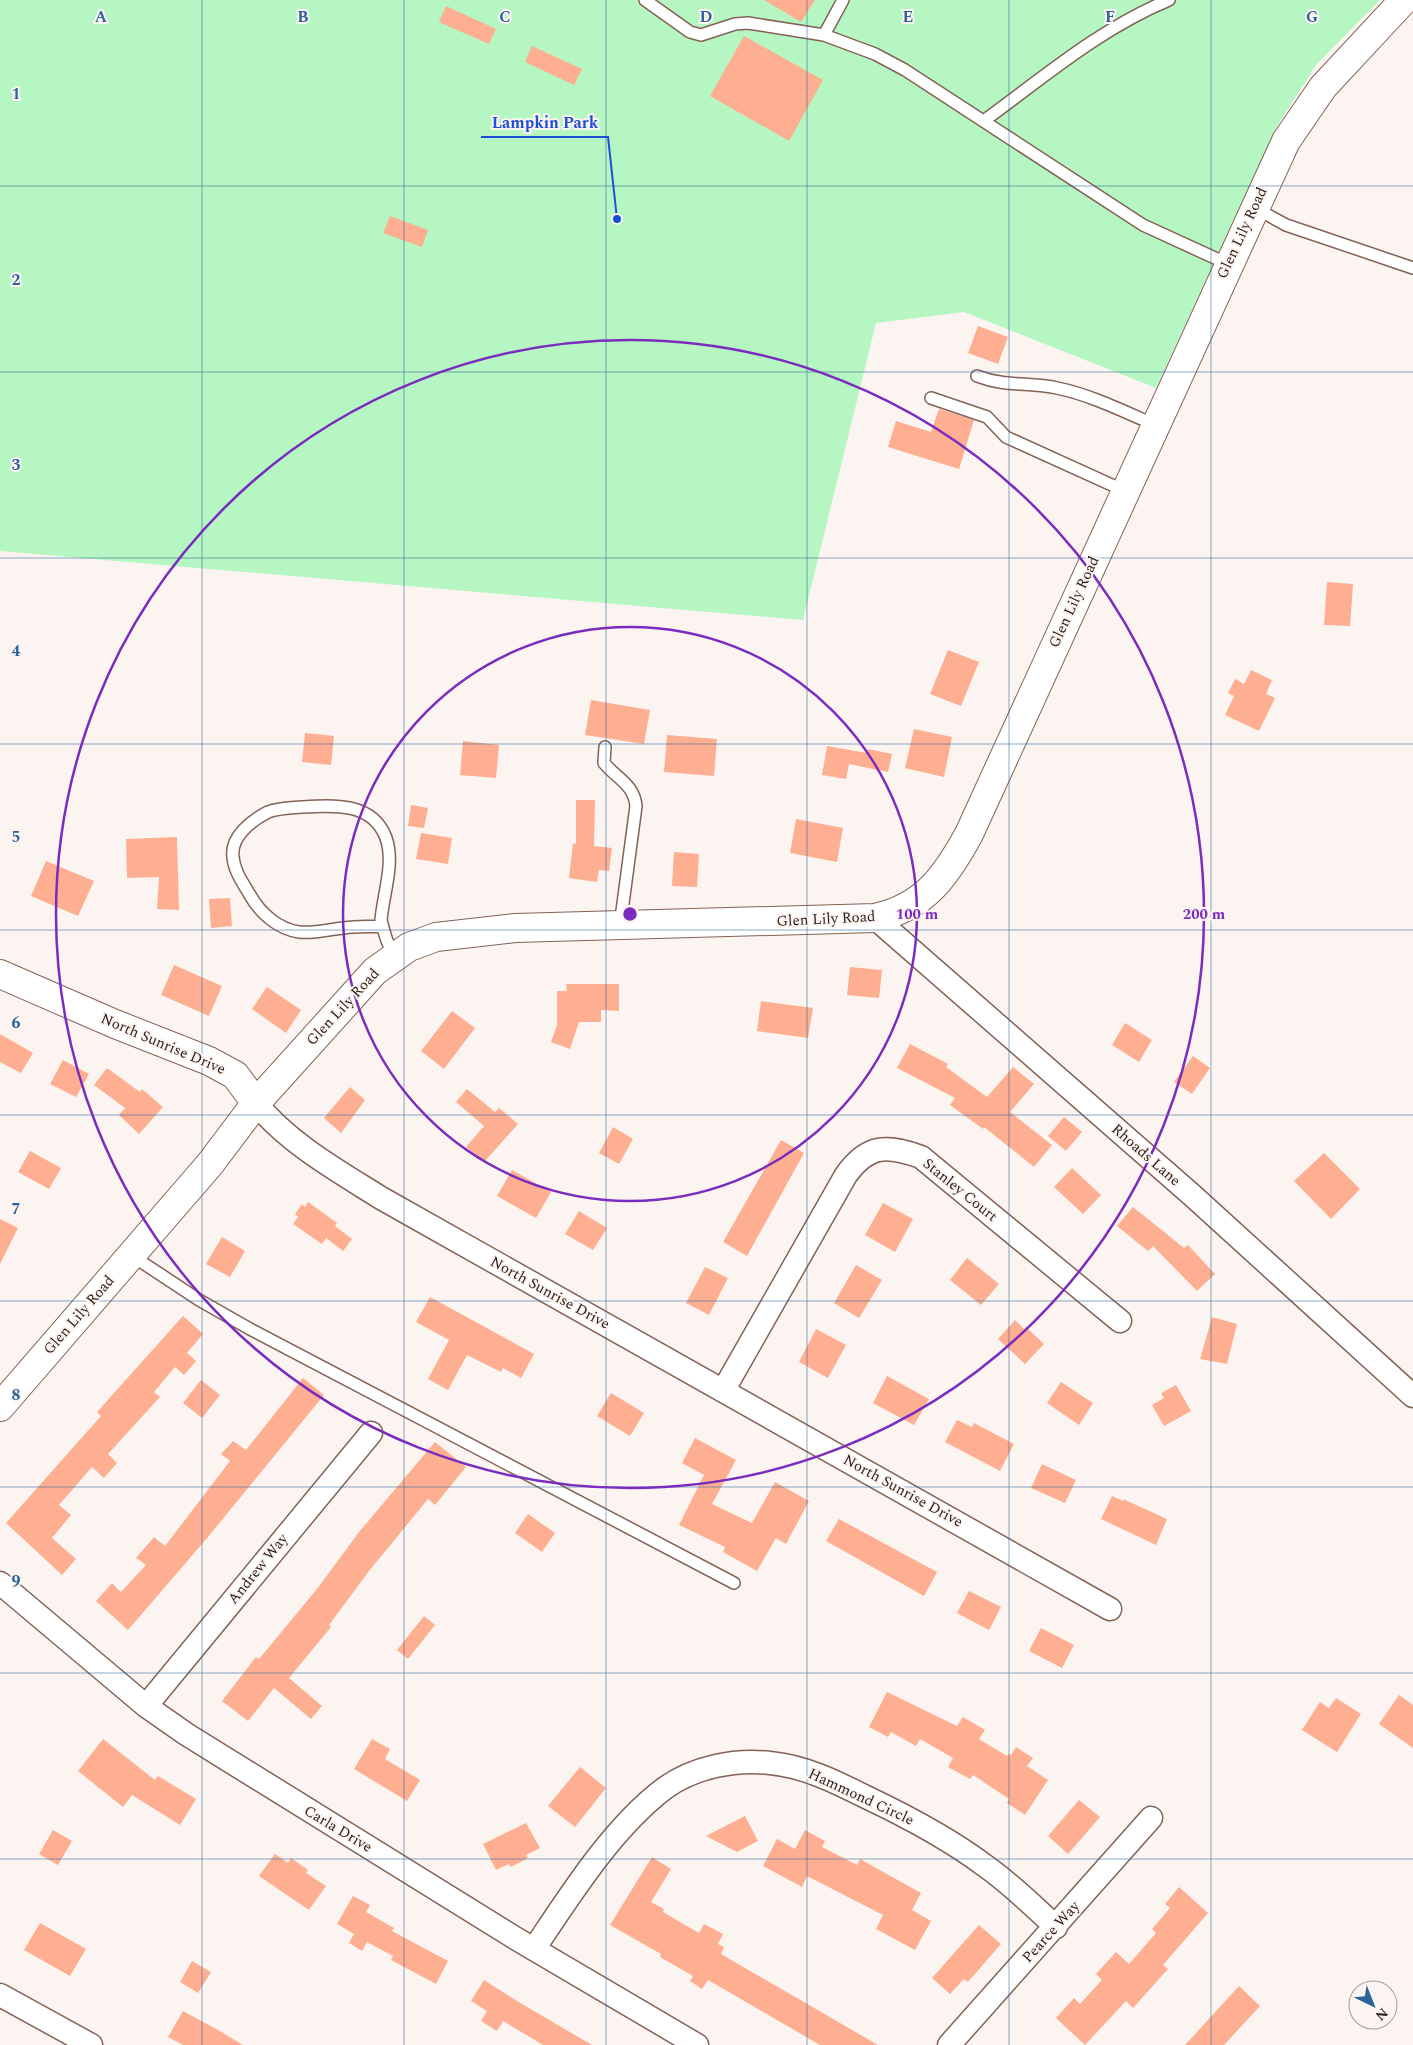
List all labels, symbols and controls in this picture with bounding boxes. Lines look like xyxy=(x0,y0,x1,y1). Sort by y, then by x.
text: A xyxy=(95,5,108,29)
text: B xyxy=(297,5,309,29)
text: C xyxy=(499,5,511,29)
text: D xyxy=(700,5,713,29)
text: E xyxy=(903,5,913,29)
text: F xyxy=(1105,5,1115,29)
text: G xyxy=(1306,5,1318,29)
text: 1 xyxy=(12,82,20,106)
callout: Lampkin Park xyxy=(481,106,608,137)
text: Lampkin Park xyxy=(492,111,599,135)
street label: Glen Lily Road xyxy=(1211,183,1273,283)
text: 2 xyxy=(12,268,21,292)
text: 3 xyxy=(12,453,21,477)
street label: Glen Lily Road xyxy=(1043,552,1105,652)
text: 4 xyxy=(12,639,21,663)
text: 5 xyxy=(12,825,20,849)
text: 100 m xyxy=(896,903,939,926)
text: 200 m xyxy=(1183,903,1226,926)
centre of rings xyxy=(621,905,639,923)
street label: Glen Lily Road xyxy=(776,905,876,933)
street label: Glen Lily Road xyxy=(301,963,385,1051)
street label: North Sunrise Drive xyxy=(97,1007,229,1081)
text: 6 xyxy=(12,1011,21,1035)
street label: Rhoads Lane xyxy=(1106,1118,1186,1192)
street label: Stanley Court xyxy=(917,1152,1003,1228)
text: 7 xyxy=(12,1197,21,1221)
street label: North Sunrise Drive xyxy=(486,1251,614,1335)
street label: Glen Lily Road xyxy=(38,1270,120,1360)
text: 8 xyxy=(12,1383,21,1407)
street label: North Sunrise Drive xyxy=(839,1449,967,1533)
street label: Andrew Way xyxy=(222,1528,294,1609)
text: 9 xyxy=(12,1569,21,1593)
street label: Hammond Circle xyxy=(804,1762,918,1832)
street label: Carla Drive xyxy=(299,1799,377,1859)
street label: Pearce Way xyxy=(1017,1895,1086,1968)
north arrow xyxy=(1348,1980,1398,2030)
text: N xyxy=(1370,2003,1393,2026)

